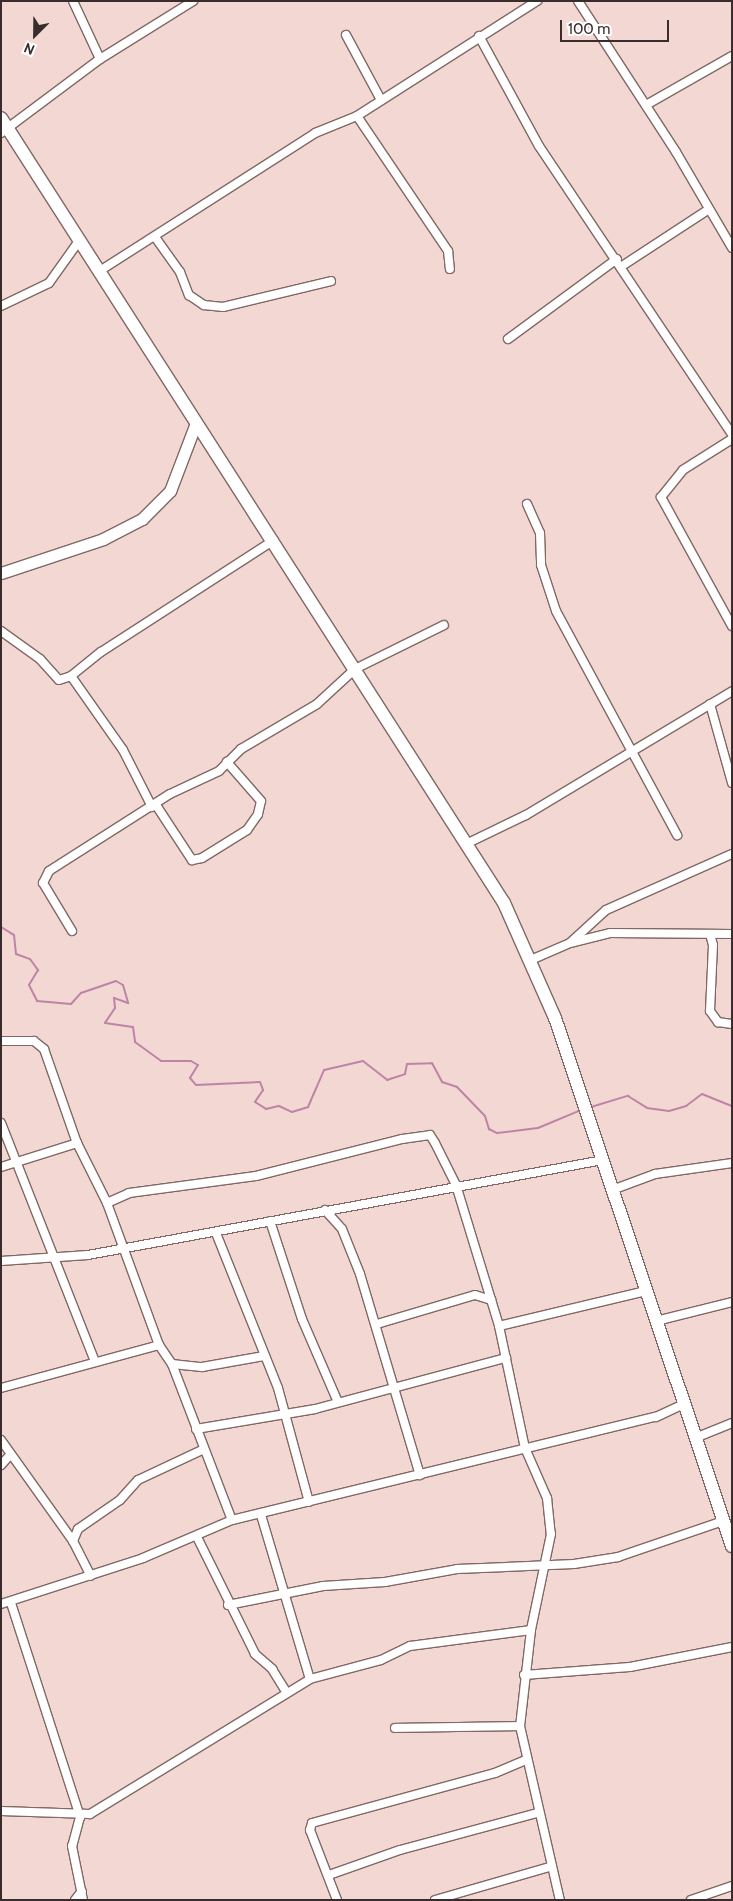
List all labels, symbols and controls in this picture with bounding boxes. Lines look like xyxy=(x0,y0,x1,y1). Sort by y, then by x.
north arrow xyxy=(10,10,60,60)
scale bar xyxy=(563,10,672,42)
text: 100 m xyxy=(568,20,610,38)
text: N xyxy=(21,39,37,59)

